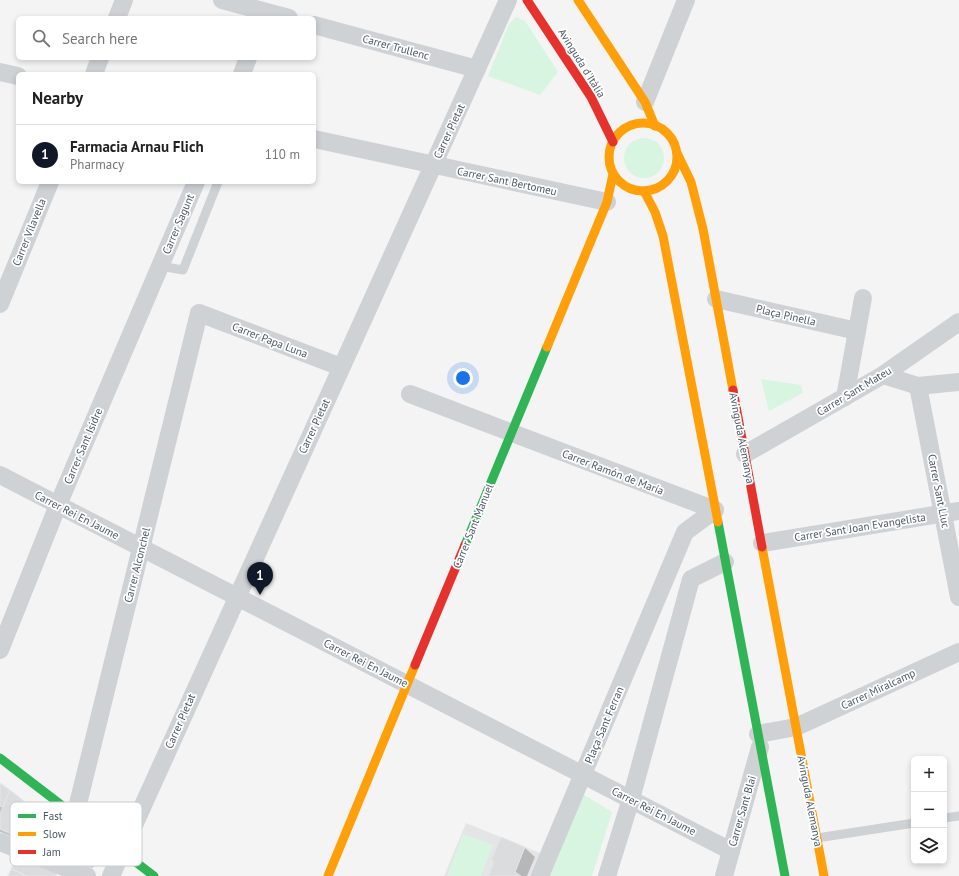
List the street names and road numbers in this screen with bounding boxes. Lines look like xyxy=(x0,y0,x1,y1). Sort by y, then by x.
street label: Avinguda d'Itàlia xyxy=(555,26,609,100)
street label: Carrer Trullenc xyxy=(361,31,431,63)
street label: Carrer Pietat xyxy=(430,101,468,161)
street label: Carrer Sant Bertomeu xyxy=(456,164,558,198)
street label: Carrer Sagunt xyxy=(159,191,197,256)
street label: Carrer Vilavella xyxy=(9,196,49,268)
street label: Plaça Pinella xyxy=(755,301,817,329)
street label: Carrer Papa Luna xyxy=(230,319,310,361)
street label: Carrer Sant Mateu xyxy=(814,363,894,419)
street label: Avinguda Alemanya xyxy=(726,391,758,485)
street label: Carrer Pietat xyxy=(295,396,333,456)
street label: Carrer Sant Isidre xyxy=(61,405,105,486)
street label: Carrer Ramón de María xyxy=(560,446,666,498)
street label: Carrer Sant Lluc xyxy=(925,453,953,529)
street label: Carrer Sant Manuel xyxy=(450,481,497,570)
street label: Carrer Rei En Jaume xyxy=(33,488,122,542)
street label: Carrer Sant Joan Evangelista xyxy=(793,510,927,544)
street label: Carrer Alconchel xyxy=(121,525,153,604)
street label: Carrer Rei En Jaume xyxy=(322,636,411,690)
street label: Carrer Miralcamp xyxy=(838,666,918,712)
street label: Plaça Sant Ferran xyxy=(581,684,627,766)
street label: Carrer Pietat xyxy=(162,691,198,751)
street label: Avinguda Alemanya xyxy=(794,754,826,848)
street label: Carrer Sant Blai xyxy=(725,774,759,848)
street label: Carrer Rei En Jaume xyxy=(610,784,699,838)

